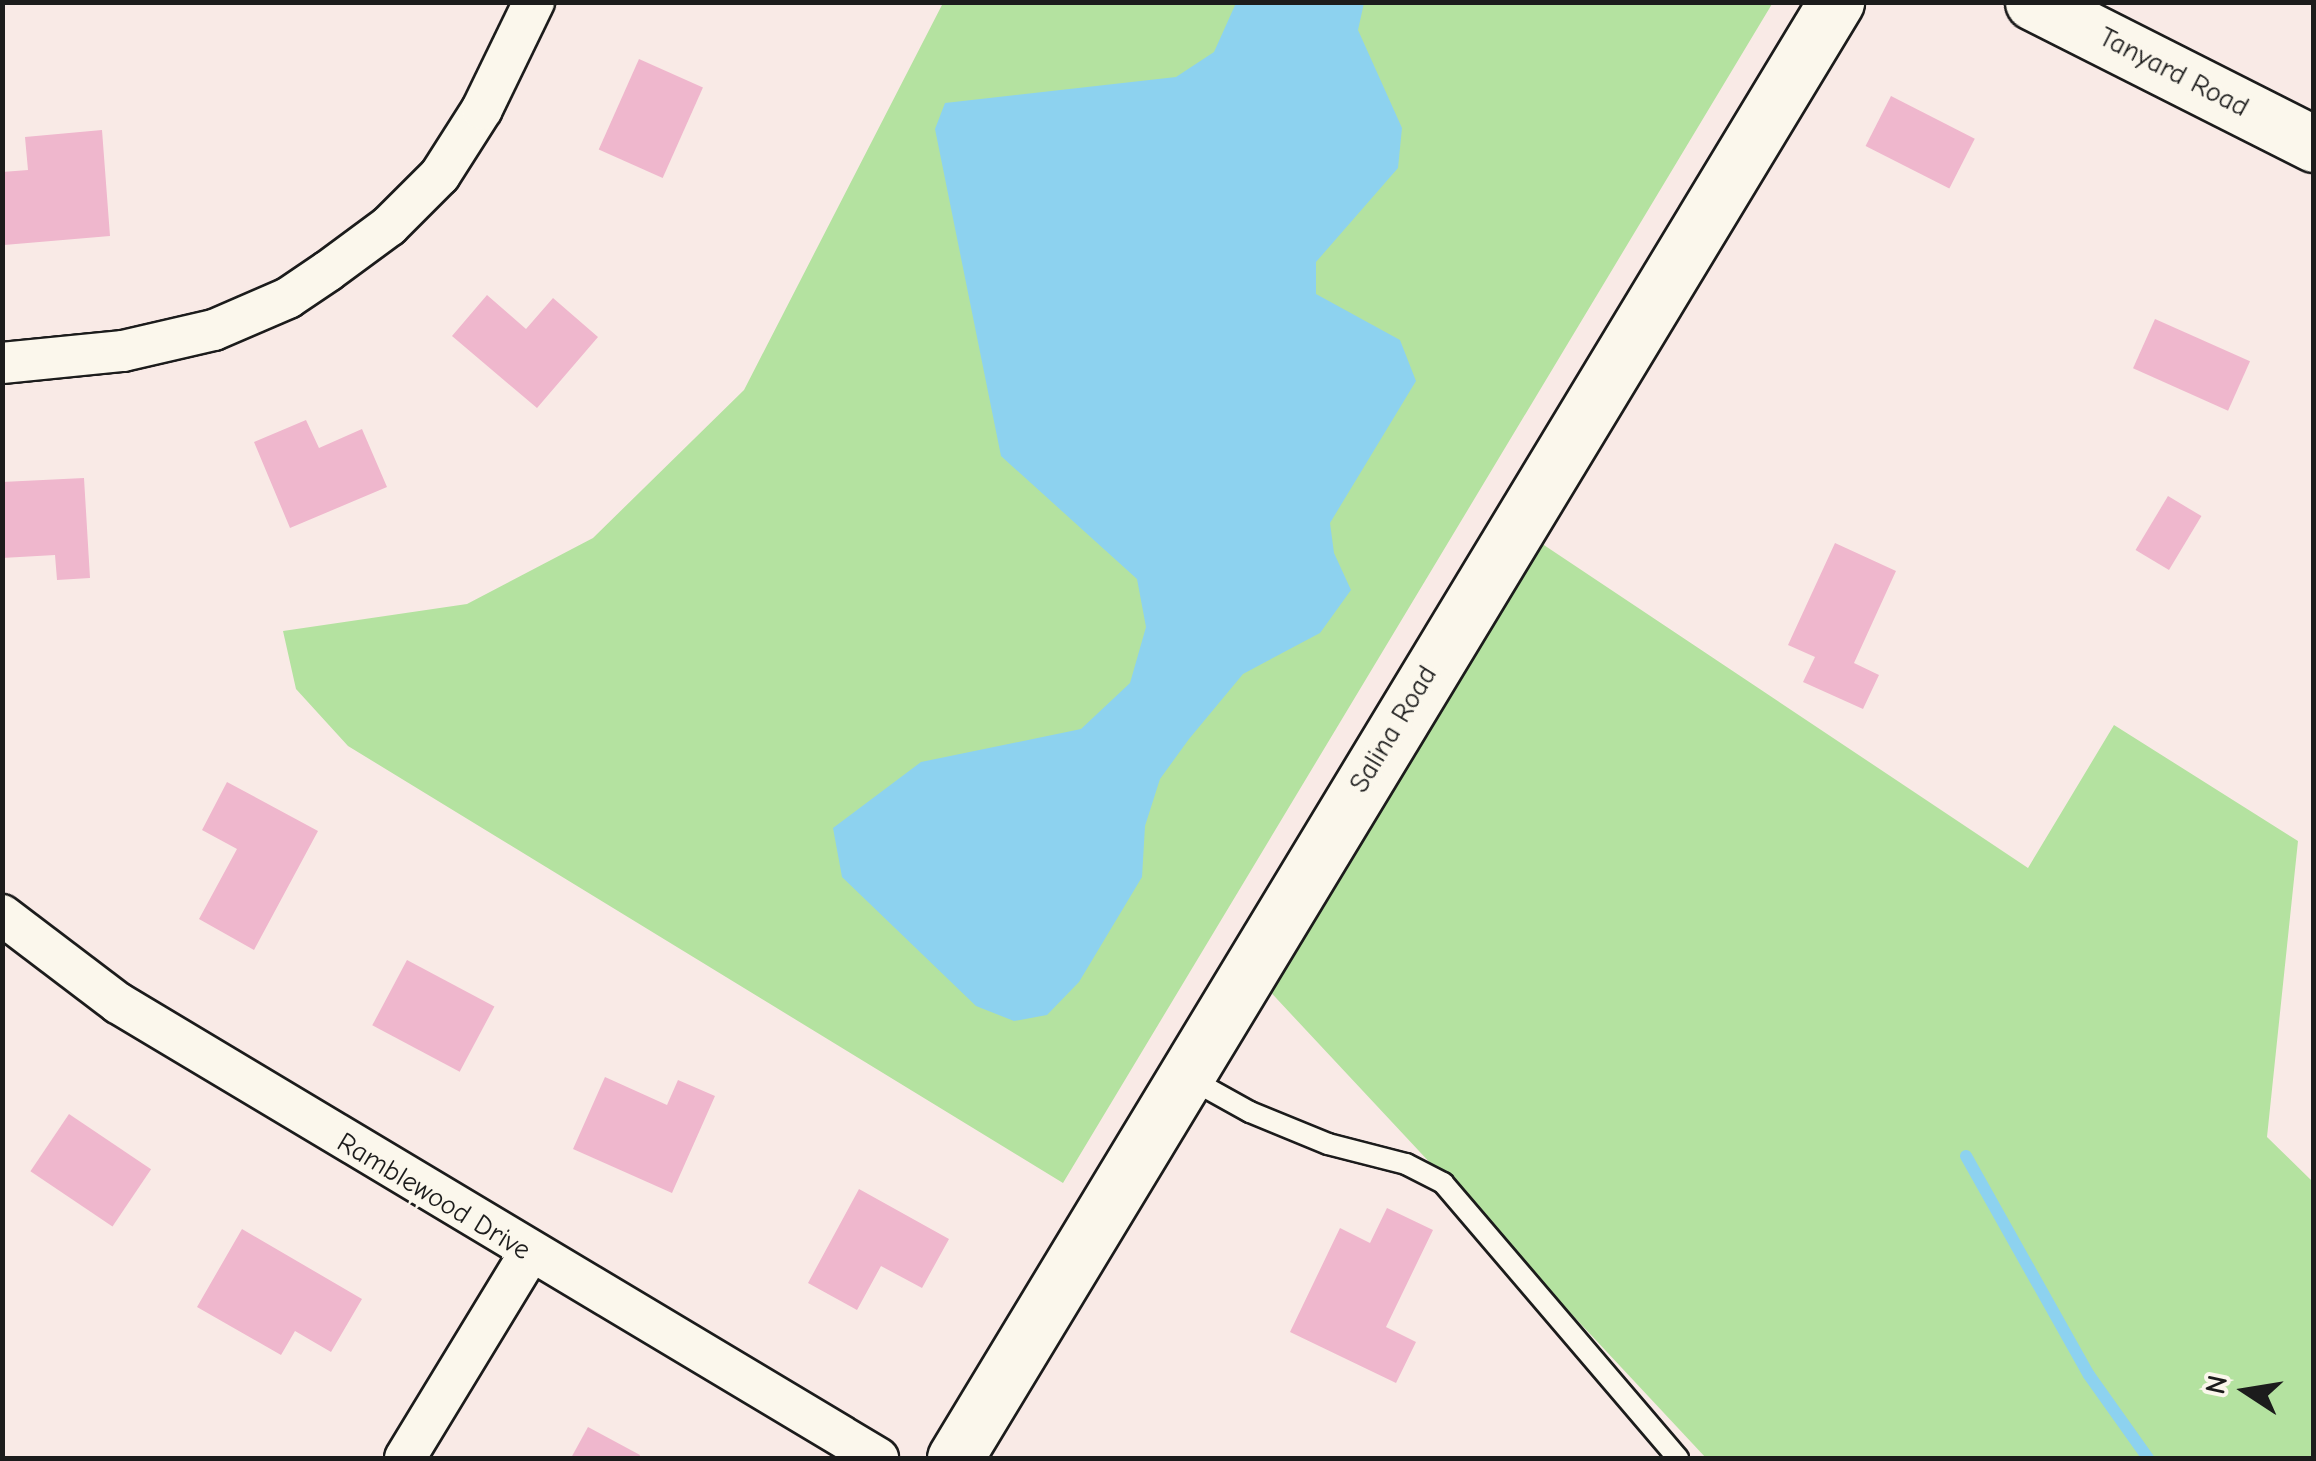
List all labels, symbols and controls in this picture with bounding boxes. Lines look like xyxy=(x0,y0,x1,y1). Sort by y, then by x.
street label: Tanyard Road xyxy=(2094,20,2254,124)
street label: Salina Road xyxy=(1342,659,1444,799)
street label: Ramblewood Drive xyxy=(331,1125,537,1267)
north arrow xyxy=(2196,1341,2296,1441)
text: N xyxy=(2199,1373,2234,1397)

